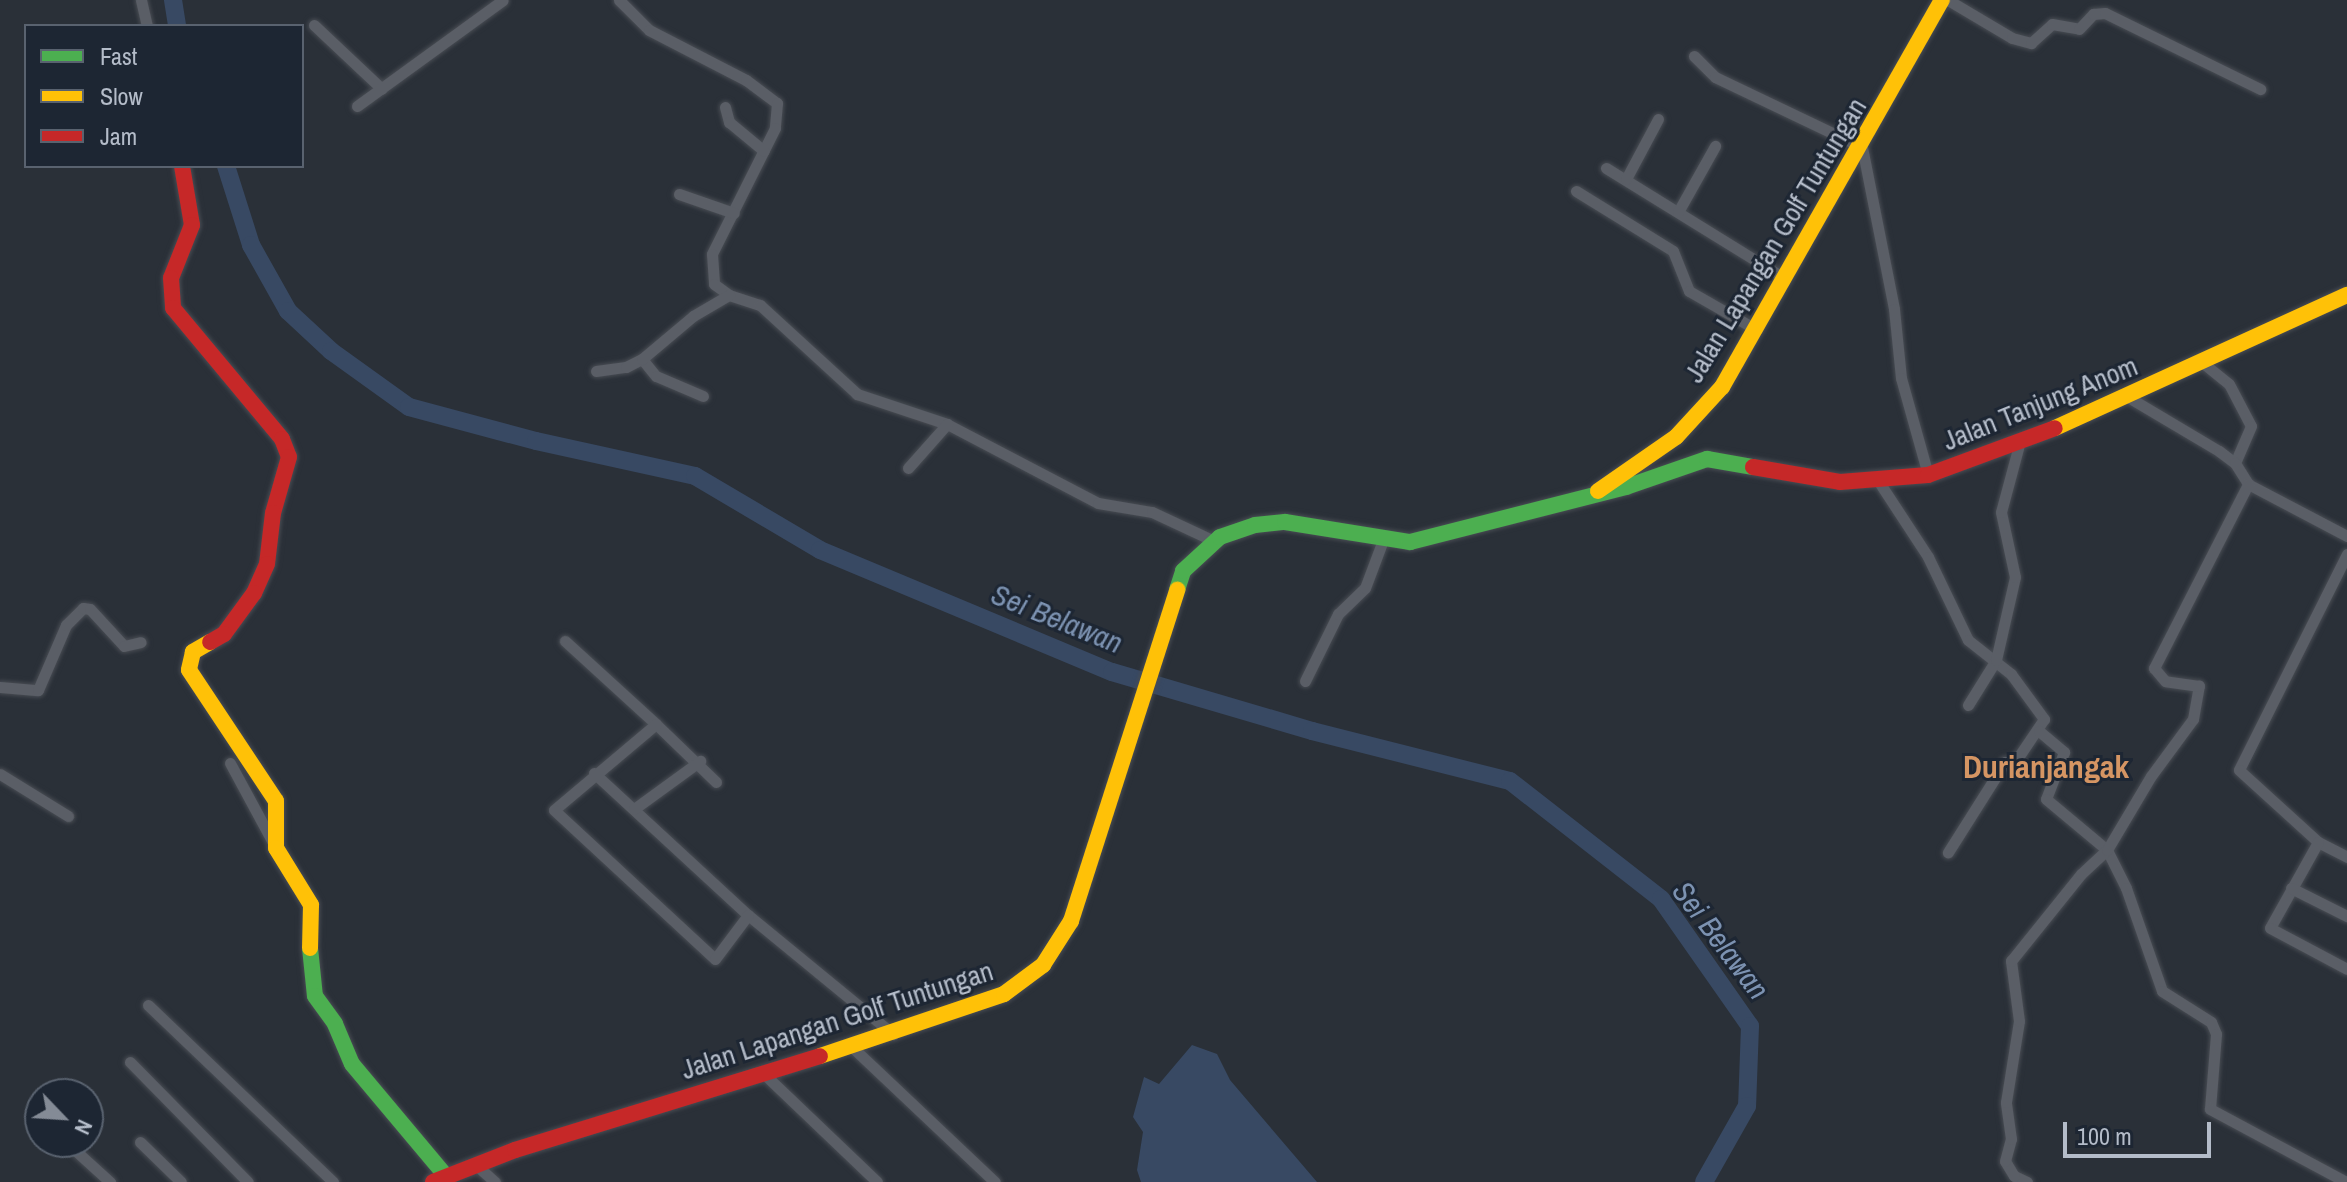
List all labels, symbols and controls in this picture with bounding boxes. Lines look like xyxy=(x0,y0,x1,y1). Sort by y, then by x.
legend xyxy=(24,24,304,168)
text: Fast xyxy=(100,40,137,72)
text: Slow xyxy=(100,80,143,112)
street label: Jalan Lapangan Golf Tuntungan xyxy=(1677,92,1873,388)
text: Jam xyxy=(100,120,137,152)
street label: Jalan Tanjung Anom xyxy=(1937,348,2143,458)
water label: Sei Belawan xyxy=(986,575,1128,661)
district label: Durianjangak xyxy=(1963,748,2129,786)
water label: Sei Belawan xyxy=(1665,874,1777,1006)
street label: Jalan Lapangan Golf Tuntungan xyxy=(677,954,997,1086)
north arrow xyxy=(24,1078,104,1158)
scale bar xyxy=(2067,1106,2215,1156)
text: N xyxy=(68,1115,100,1140)
text: 100 m xyxy=(2077,1120,2132,1152)

